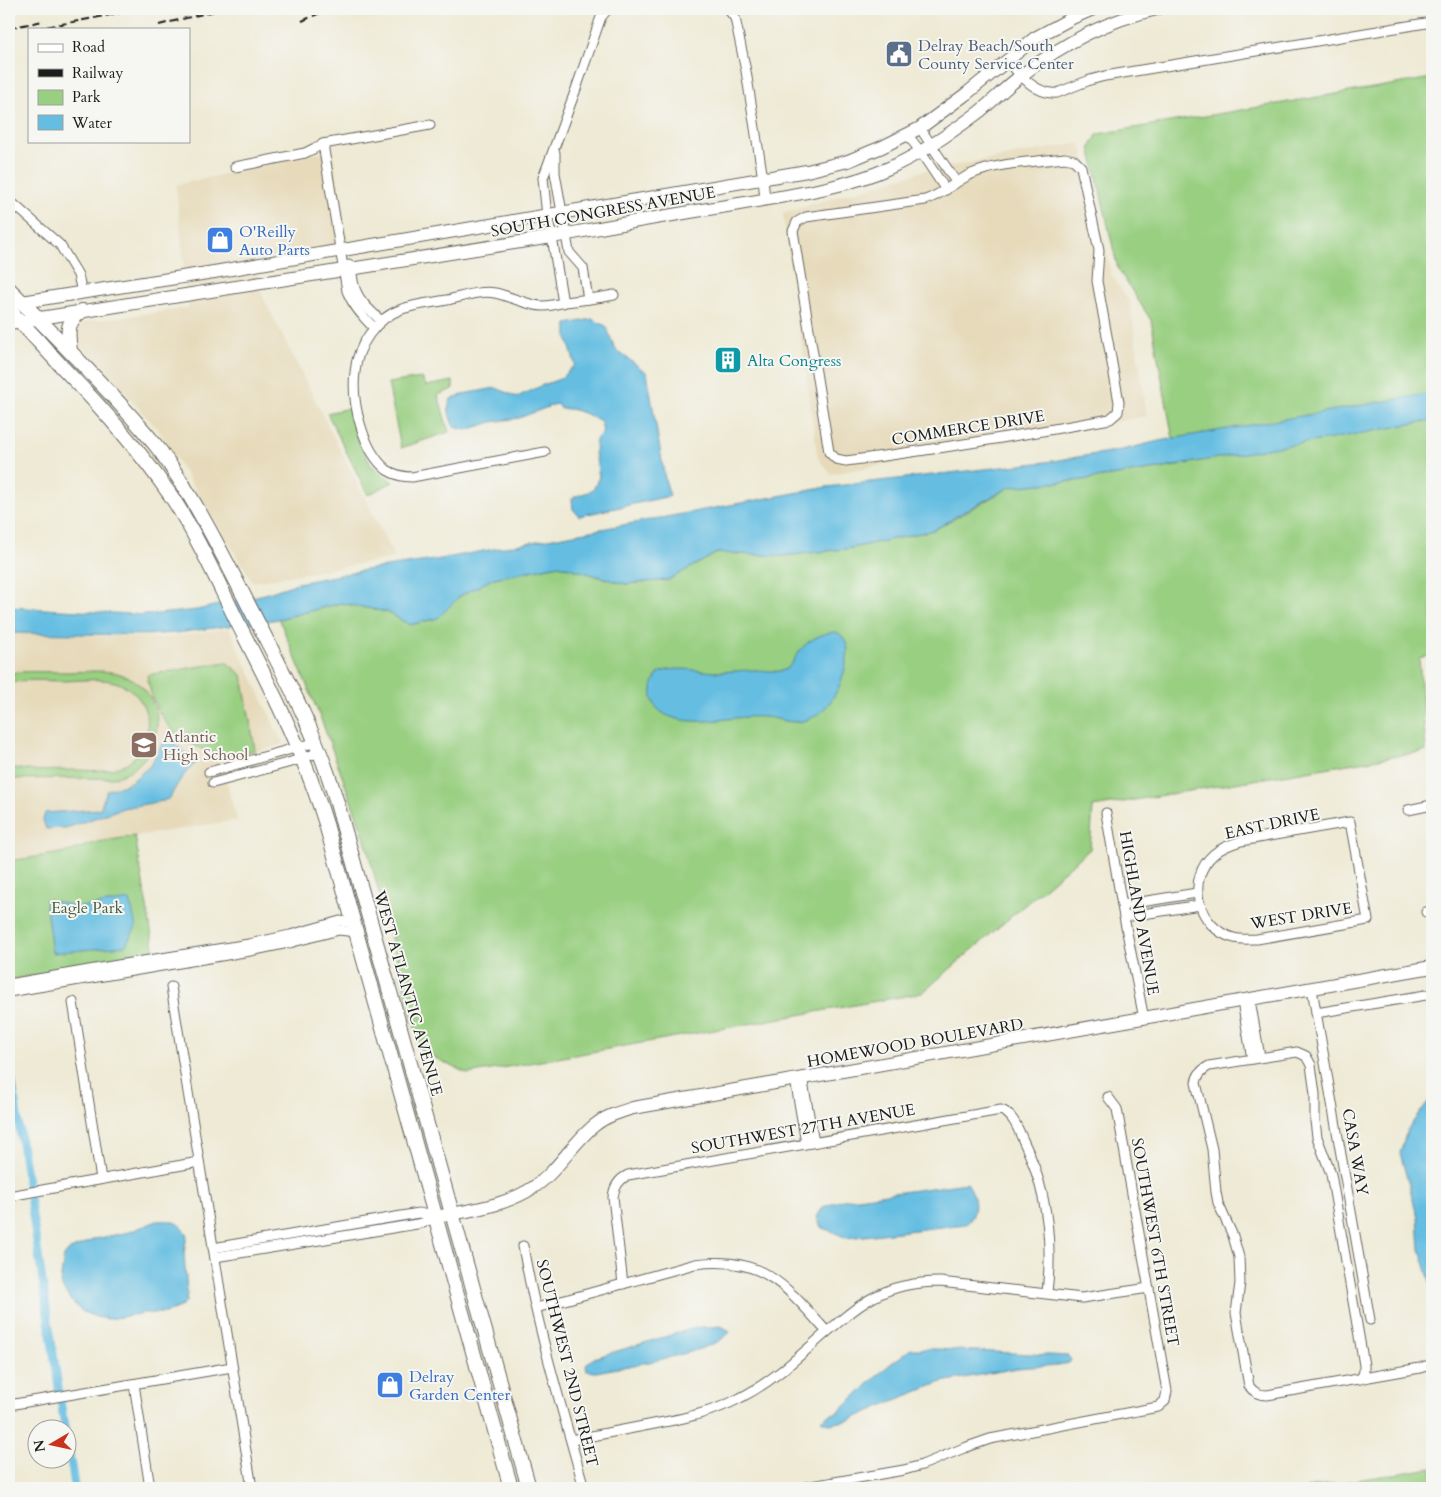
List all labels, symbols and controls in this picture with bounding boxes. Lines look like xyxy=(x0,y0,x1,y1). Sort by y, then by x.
legend xyxy=(28,28,190,142)
place label: Delray Beach/South County Service Center xyxy=(918,35,1074,75)
text: Road xyxy=(72,37,105,57)
public building icon: Delray Beach/South County Service Center xyxy=(884,39,914,69)
text: Railway xyxy=(72,63,123,83)
text: Park xyxy=(72,87,101,107)
text: Water xyxy=(71,113,113,133)
street label: SOUTH CONGRESS AVENUE xyxy=(489,181,717,243)
place label: O'Reilly Auto Parts xyxy=(239,221,310,261)
shop icon: O'Reilly Auto Parts xyxy=(205,225,235,255)
building icon: Alta Congress xyxy=(713,345,743,375)
place label: Alta Congress xyxy=(747,350,841,372)
street label: COMMERCE DRIVE xyxy=(890,405,1046,451)
place label: Atlantic High School xyxy=(163,726,248,766)
school or university icon: Atlantic High School xyxy=(129,730,159,760)
street label: EAST DRIVE xyxy=(1223,803,1322,845)
street label: HIGHLAND AVENUE xyxy=(1114,829,1164,997)
street label: WEST ATLANTIC AVENUE xyxy=(368,887,448,1099)
park label: Eagle Park xyxy=(51,897,124,919)
street label: WEST DRIVE xyxy=(1248,897,1354,935)
street label: HOMEWOOD BOULEVARD xyxy=(805,1013,1025,1073)
street label: SOUTHWEST 27TH AVENUE xyxy=(689,1098,917,1160)
street label: CASA WAY xyxy=(1337,1107,1374,1198)
street label: SOUTHWEST 6TH STREET xyxy=(1126,1136,1184,1349)
street label: SOUTHWEST 2ND STREET xyxy=(531,1257,604,1470)
place label: Delray Garden Center xyxy=(409,1366,511,1406)
shop icon: Delray Garden Center xyxy=(375,1370,405,1400)
north arrow xyxy=(28,1420,78,1470)
text: N xyxy=(29,1438,50,1453)

